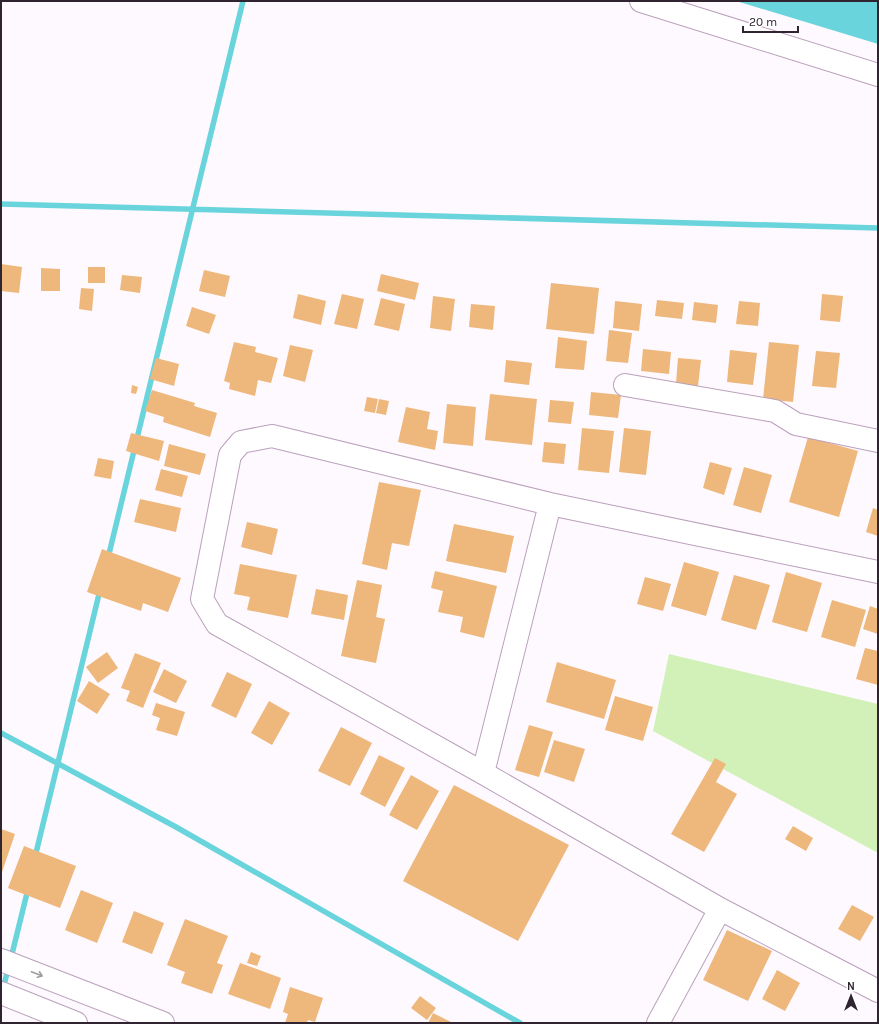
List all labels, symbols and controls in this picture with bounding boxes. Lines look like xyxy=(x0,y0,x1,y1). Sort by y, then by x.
scale bar xyxy=(743,8,798,34)
text: 20 m xyxy=(749,15,777,29)
one-way arrow xyxy=(31,971,43,979)
north arrow xyxy=(831,976,871,1016)
text: N xyxy=(847,980,855,993)

